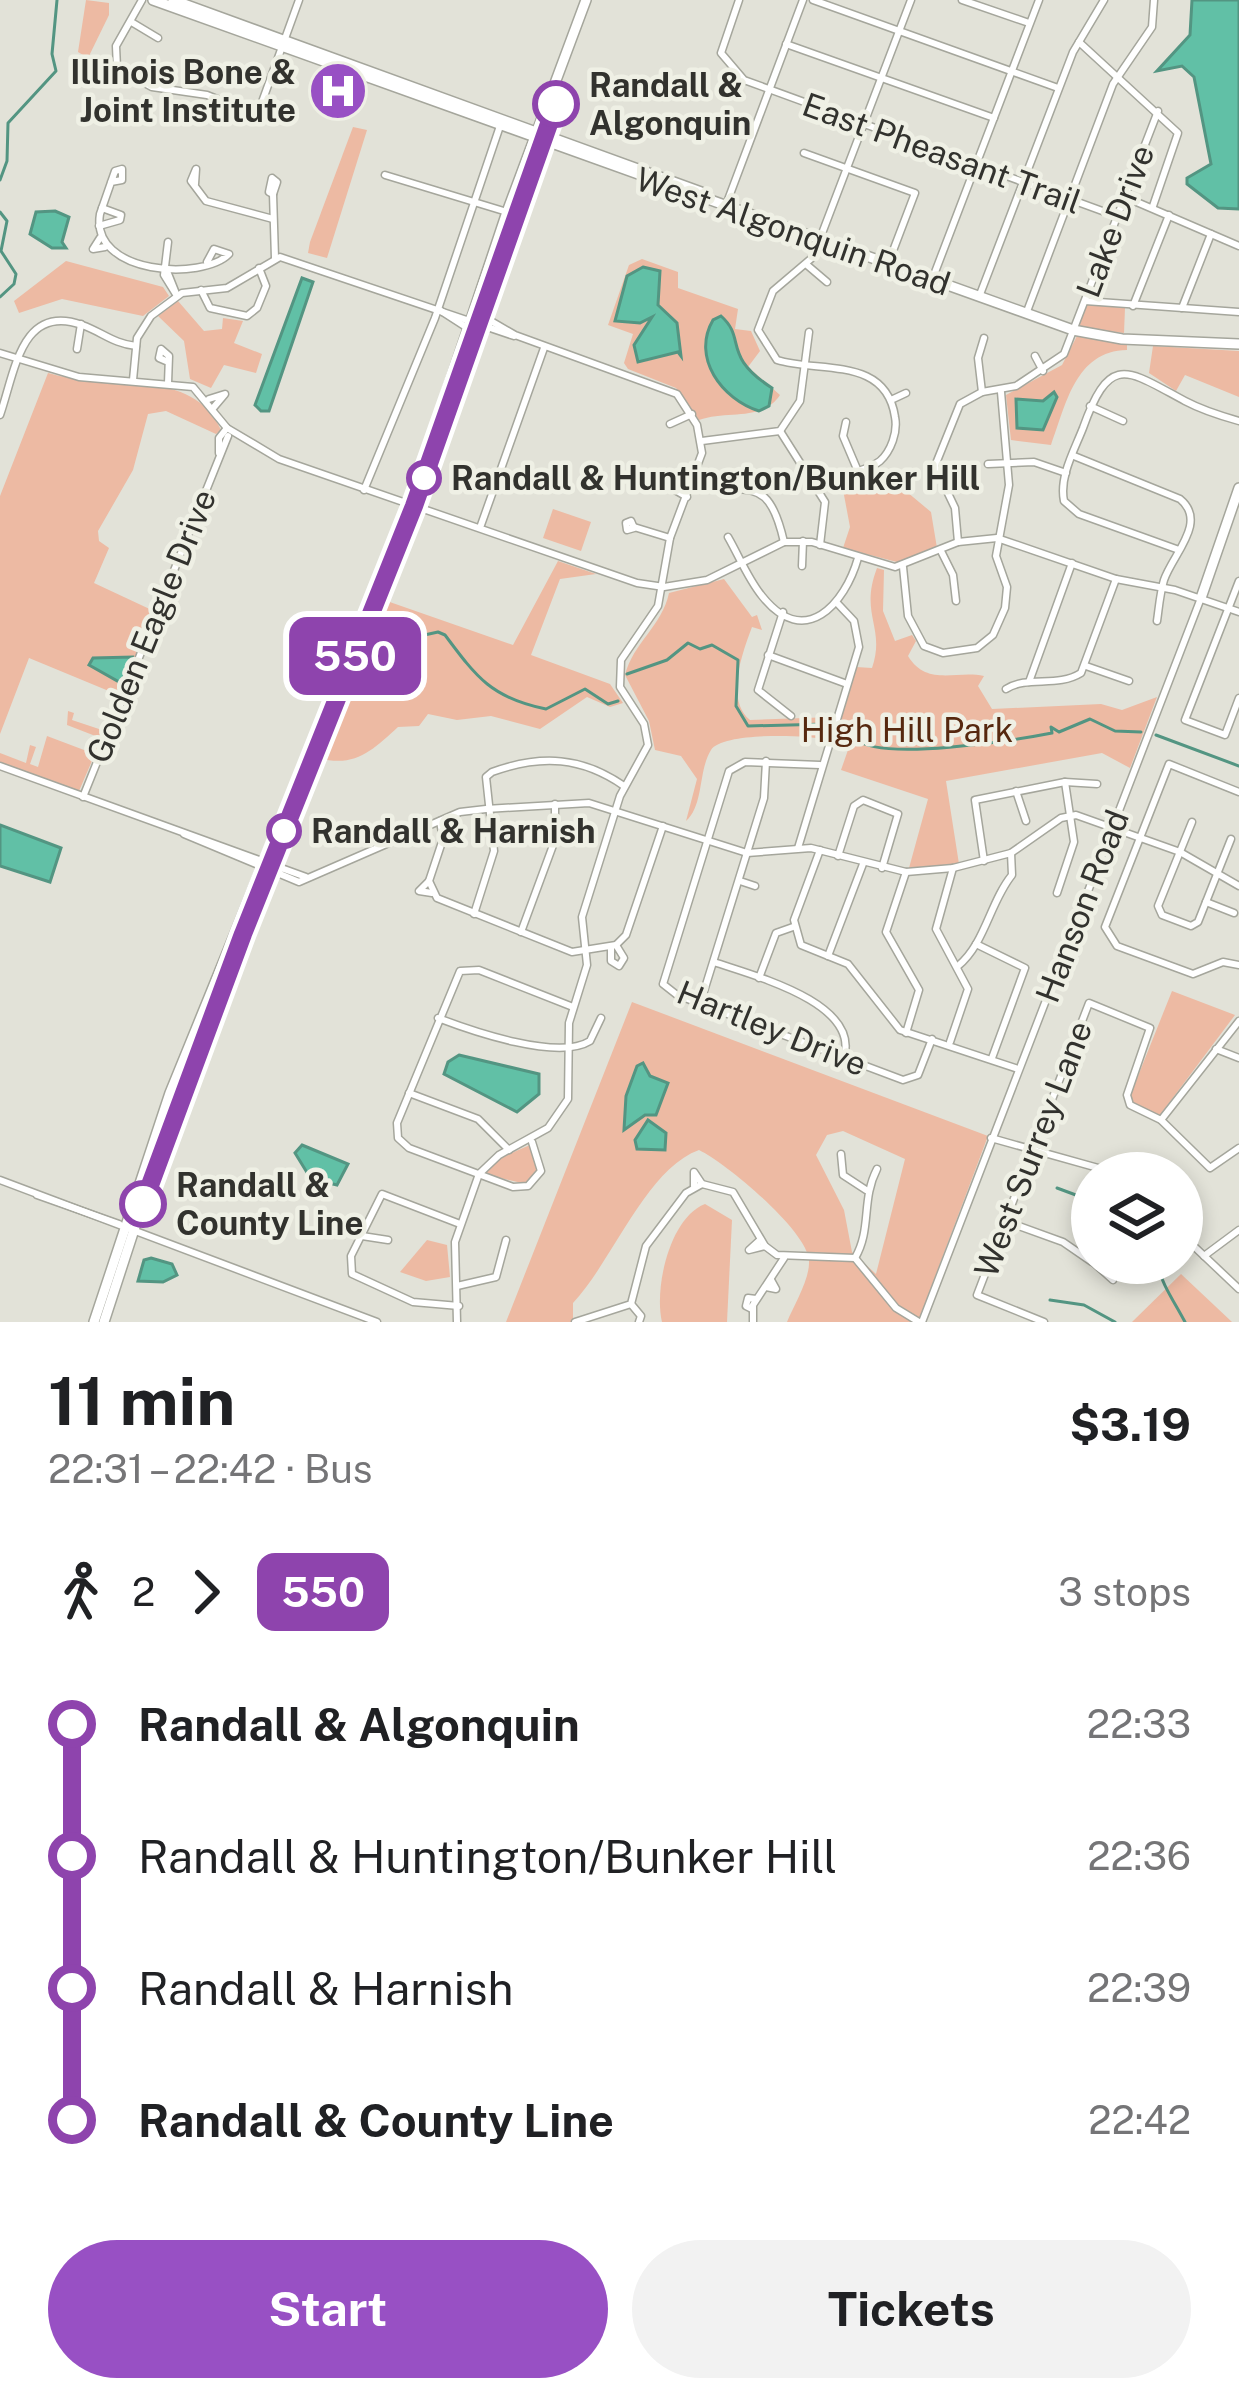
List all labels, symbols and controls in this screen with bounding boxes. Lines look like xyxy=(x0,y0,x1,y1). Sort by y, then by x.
place label: Illinois Bone & Joint Institute xyxy=(70,53,296,129)
hospital icon: Illinois Bone & Joint Institute xyxy=(307,60,369,122)
place label: Randall & Algonquin xyxy=(589,66,751,142)
marker: Randall & Algonquin xyxy=(534,82,578,126)
street label: East Pheasant Trail xyxy=(797,85,1087,221)
street label: Lake Drive xyxy=(1069,140,1161,302)
street label: West Algonquin Road xyxy=(631,159,955,303)
place label: Randall & Huntington/Bunker Hill xyxy=(451,459,980,497)
marker: Randall & Huntington/Bunker Hill xyxy=(408,462,440,494)
street label: Golden Eagle Drive xyxy=(79,484,223,768)
line badge: 550 xyxy=(286,617,424,695)
text: 550 xyxy=(313,631,397,680)
park label: High Hill Park xyxy=(801,711,1013,749)
street label: Hanson Road xyxy=(1028,804,1136,1008)
place label: Randall & Harnish xyxy=(311,812,596,850)
marker: Randall & Harnish xyxy=(268,815,300,847)
street label: Hartley Drive xyxy=(672,973,872,1083)
street label: West Surrey Lane xyxy=(967,1016,1099,1282)
map controls xyxy=(1071,1152,1203,1284)
button: layers xyxy=(1071,1152,1203,1284)
place label: Randall & County Line xyxy=(176,1166,363,1242)
marker: Randall & County Line xyxy=(121,1182,165,1226)
text: 11 min xyxy=(48,1362,235,1440)
text: $3.19 xyxy=(1069,1398,1191,1451)
text: 22:31 – 22:42 · Bus xyxy=(48,1446,373,1492)
icon: walk xyxy=(48,1559,114,1625)
icon: forward xyxy=(173,1559,239,1625)
text: 550 xyxy=(281,1567,365,1616)
text: 2 xyxy=(132,1569,155,1615)
text: 3 stops xyxy=(1058,1569,1191,1615)
text: Randall & Algonquin xyxy=(138,1698,580,1751)
text: 22:33 xyxy=(1087,1701,1191,1747)
text: Randall & Huntington/Bunker Hill xyxy=(138,1830,837,1883)
text: 22:36 xyxy=(1087,1833,1191,1879)
text: Randall & Harnish xyxy=(138,1962,514,2015)
text: 22:39 xyxy=(1087,1965,1191,2011)
text: Randall & County Line xyxy=(138,2094,614,2147)
text: 22:42 xyxy=(1088,2097,1191,2143)
button: Start xyxy=(48,2240,608,2378)
button: Tickets xyxy=(632,2240,1191,2378)

